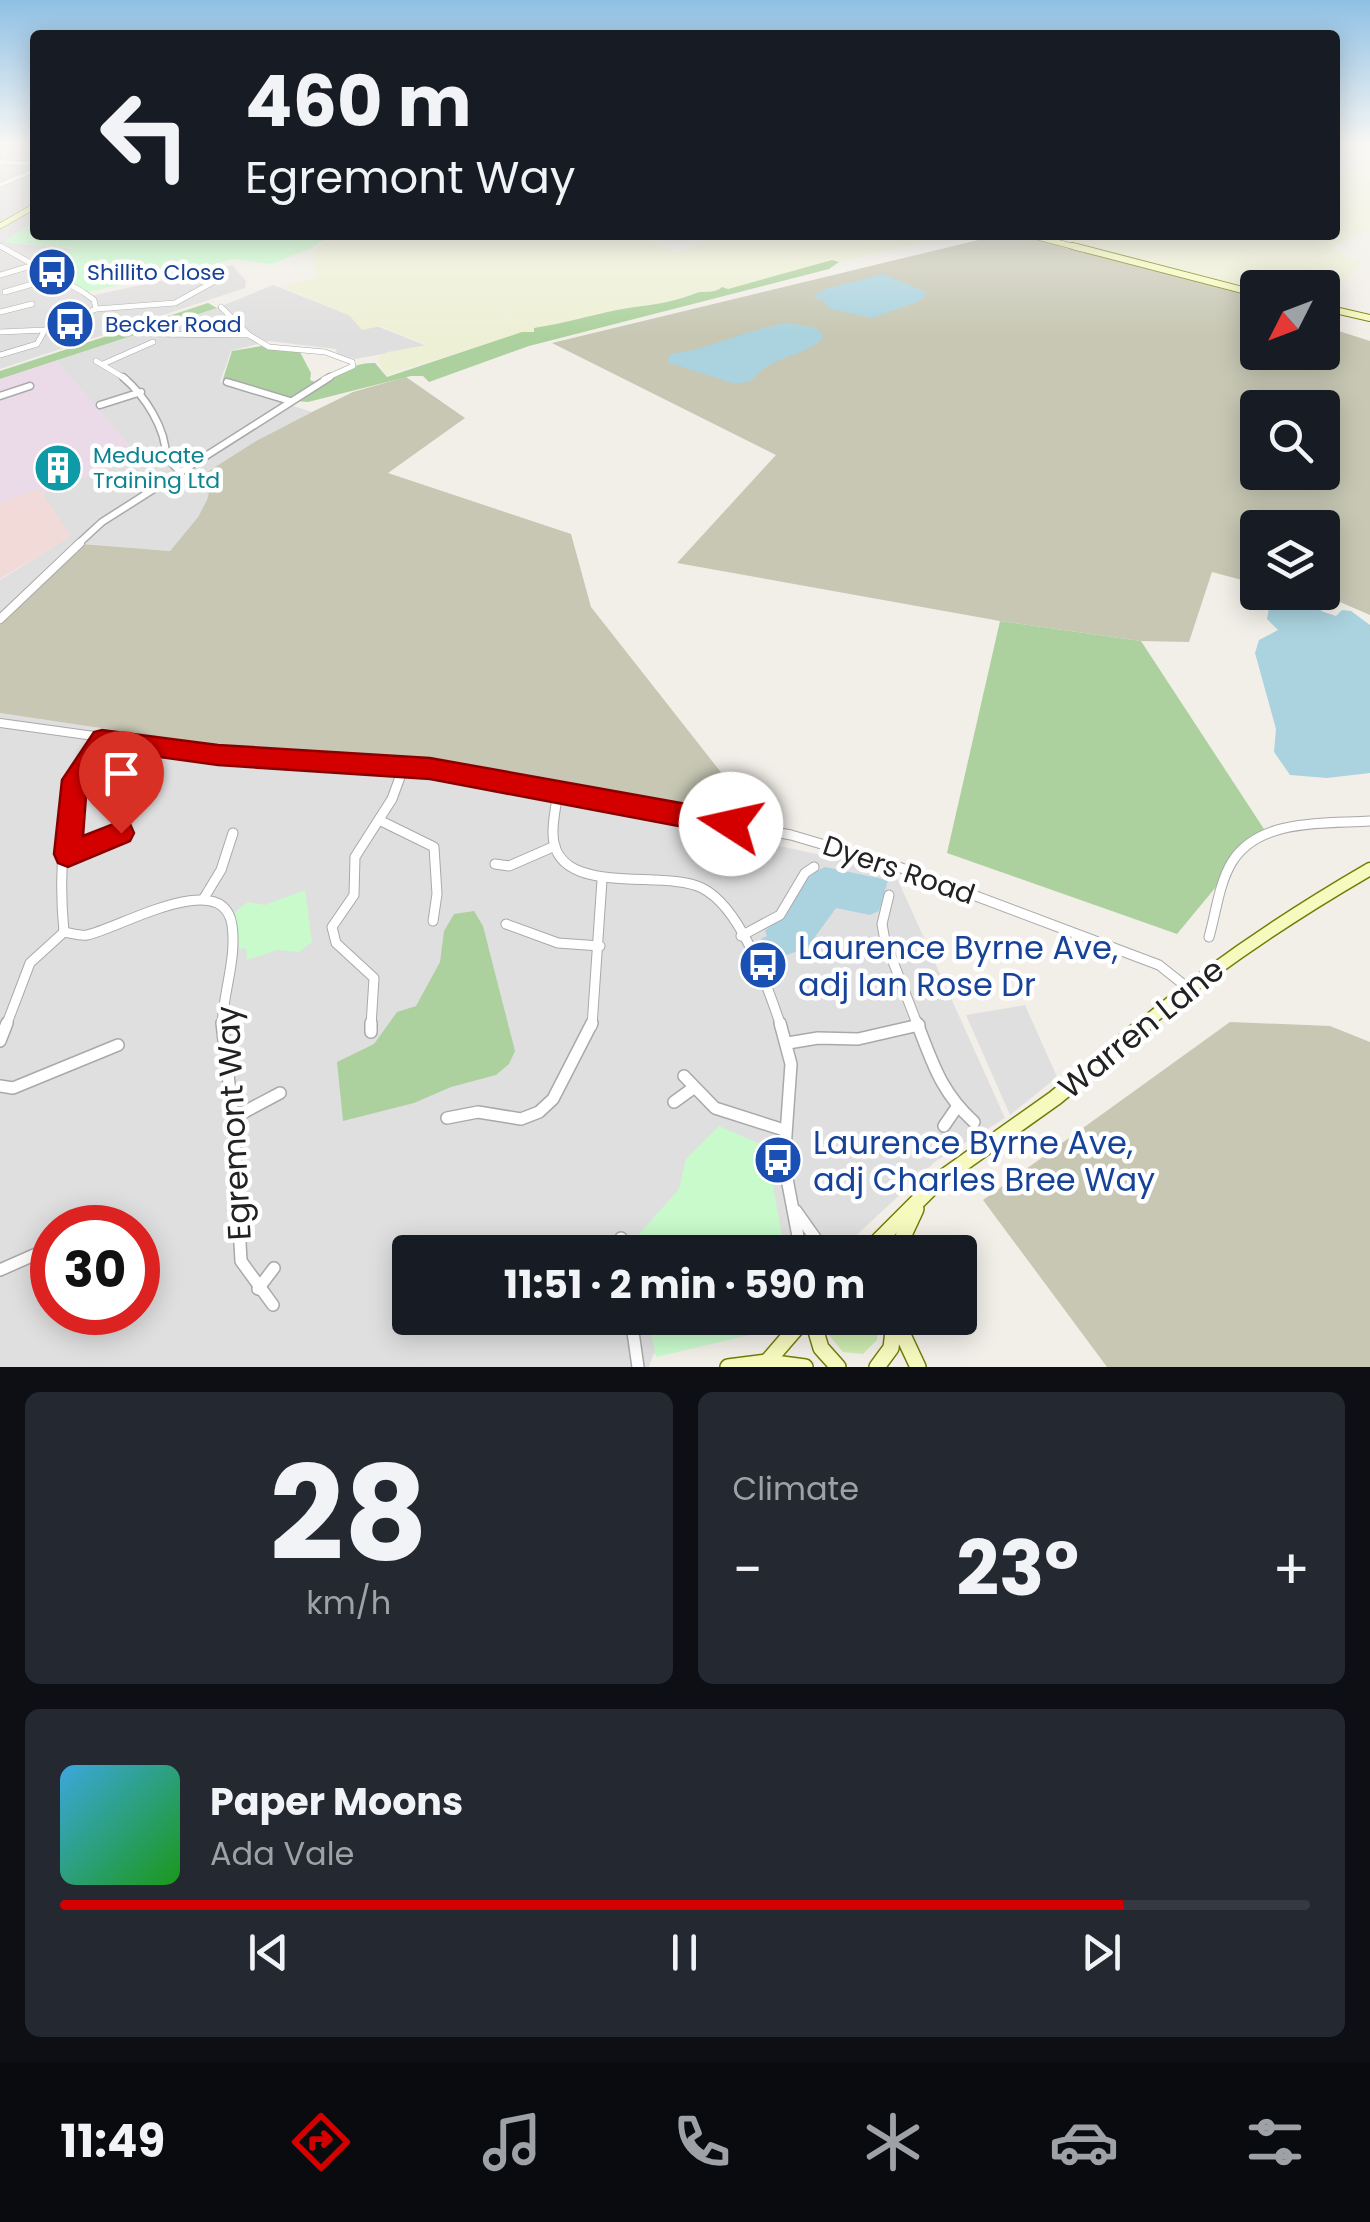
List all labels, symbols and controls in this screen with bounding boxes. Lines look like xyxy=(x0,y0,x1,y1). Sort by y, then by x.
text: 460 m xyxy=(245,52,472,151)
icon: left xyxy=(80,70,210,200)
text: Egremont Way xyxy=(245,146,575,209)
bus stop icon: Shillito Close xyxy=(26,246,78,298)
place label: Shillito Close xyxy=(87,257,225,288)
north arrow xyxy=(1240,270,1340,370)
map controls xyxy=(1240,270,1340,610)
bus stop icon: Becker Road xyxy=(44,298,96,350)
place label: Becker Road xyxy=(105,309,242,340)
button: search xyxy=(1240,390,1340,490)
place label: Meducate Training Ltd xyxy=(93,440,220,496)
building icon: Meducate Training Ltd xyxy=(32,442,84,494)
button: layers xyxy=(1240,510,1340,610)
pin xyxy=(79,731,164,834)
icon: arrive xyxy=(94,746,149,801)
position arrow xyxy=(679,772,783,876)
street label: Dyers Road xyxy=(818,826,980,914)
place label: Laurence Byrne Ave, adj Ian Rose Dr xyxy=(798,925,1118,1007)
bus stop icon: Laurence Byrne Ave, adj Ian Rose Dr xyxy=(737,939,789,991)
street label: Warren Lane xyxy=(1049,947,1233,1109)
street label: Egremont Way xyxy=(204,1005,262,1241)
place label: Laurence Byrne Ave, adj Charles Bree Way xyxy=(813,1120,1155,1202)
bus stop icon: Laurence Byrne Ave, adj Charles Bree Way xyxy=(752,1134,804,1186)
speed limit sign: 30 xyxy=(30,1205,160,1335)
text: 11:51 · 2 min · 590 m xyxy=(504,1258,865,1311)
text: 28 xyxy=(270,1422,428,1605)
text: Climate xyxy=(733,1466,859,1511)
text: 23° xyxy=(956,1516,1079,1621)
text: − xyxy=(733,1531,763,1608)
text: + xyxy=(1272,1531,1310,1608)
text: km/h xyxy=(306,1580,391,1625)
text: Paper Moons xyxy=(210,1775,463,1828)
text: Ada Vale xyxy=(210,1831,354,1876)
icon: previous xyxy=(241,1925,296,1980)
icon: pause xyxy=(657,1925,712,1980)
icon: next xyxy=(1074,1925,1129,1980)
icon: directions xyxy=(286,2107,356,2177)
icon: music xyxy=(477,2107,547,2177)
icon: phone xyxy=(667,2107,737,2177)
icon: climate xyxy=(858,2107,928,2177)
icon: car xyxy=(1049,2107,1119,2177)
icon: filters xyxy=(1240,2107,1310,2177)
text: 11:49 xyxy=(60,2110,165,2173)

